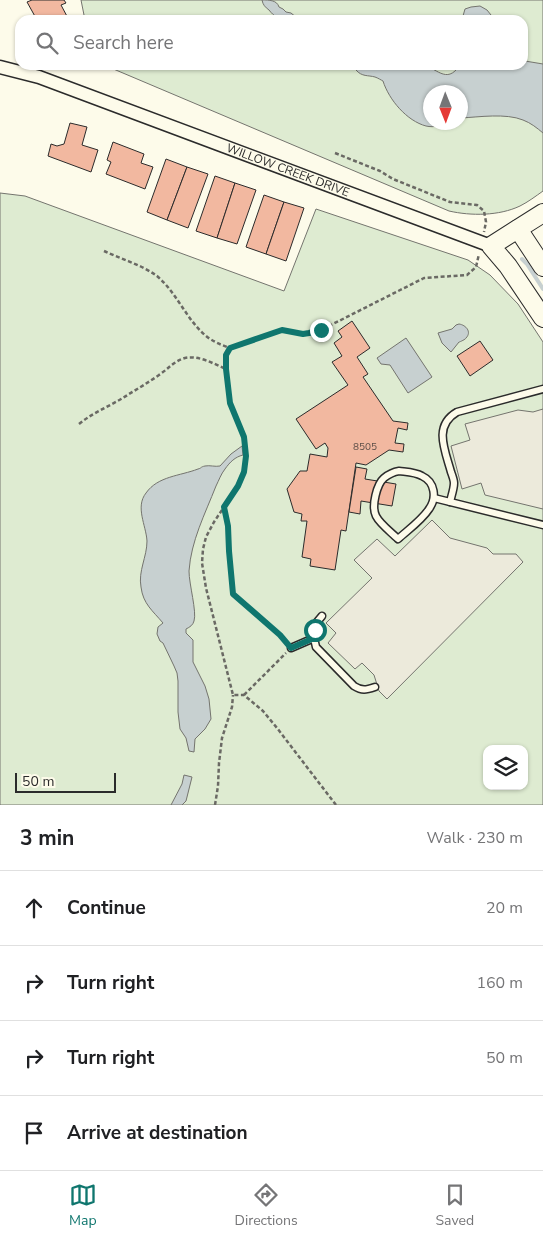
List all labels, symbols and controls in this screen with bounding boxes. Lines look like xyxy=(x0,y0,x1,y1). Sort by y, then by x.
search box xyxy=(15,15,528,70)
icon: search xyxy=(33,29,61,57)
text: Search here xyxy=(73,30,174,56)
north arrow xyxy=(423,85,468,130)
street label: WILLOW CREEK DRIVE xyxy=(224,140,352,200)
route end xyxy=(310,319,333,342)
house number: 8505 xyxy=(353,440,377,454)
route start xyxy=(304,619,327,642)
map controls xyxy=(483,745,528,790)
button: layers xyxy=(483,745,528,790)
scale bar xyxy=(15,770,116,793)
text: 50 m xyxy=(22,772,54,791)
text: 3 min xyxy=(20,824,74,852)
text: Walk · 230 m xyxy=(427,827,523,849)
icon: ahead xyxy=(20,894,48,922)
text: Continue xyxy=(67,895,146,921)
text: 20 m xyxy=(486,897,523,919)
icon: right xyxy=(20,969,48,997)
text: Turn right xyxy=(67,970,154,996)
text: 160 m xyxy=(476,972,523,994)
icon: right xyxy=(20,1044,48,1072)
text: Turn right xyxy=(67,1045,154,1071)
text: 50 m xyxy=(486,1047,523,1069)
icon: arrive xyxy=(20,1119,48,1147)
text: Arrive at destination xyxy=(67,1120,248,1146)
tab: Map xyxy=(69,1181,97,1230)
tab: Directions xyxy=(235,1181,298,1230)
tab: Saved xyxy=(435,1181,474,1230)

